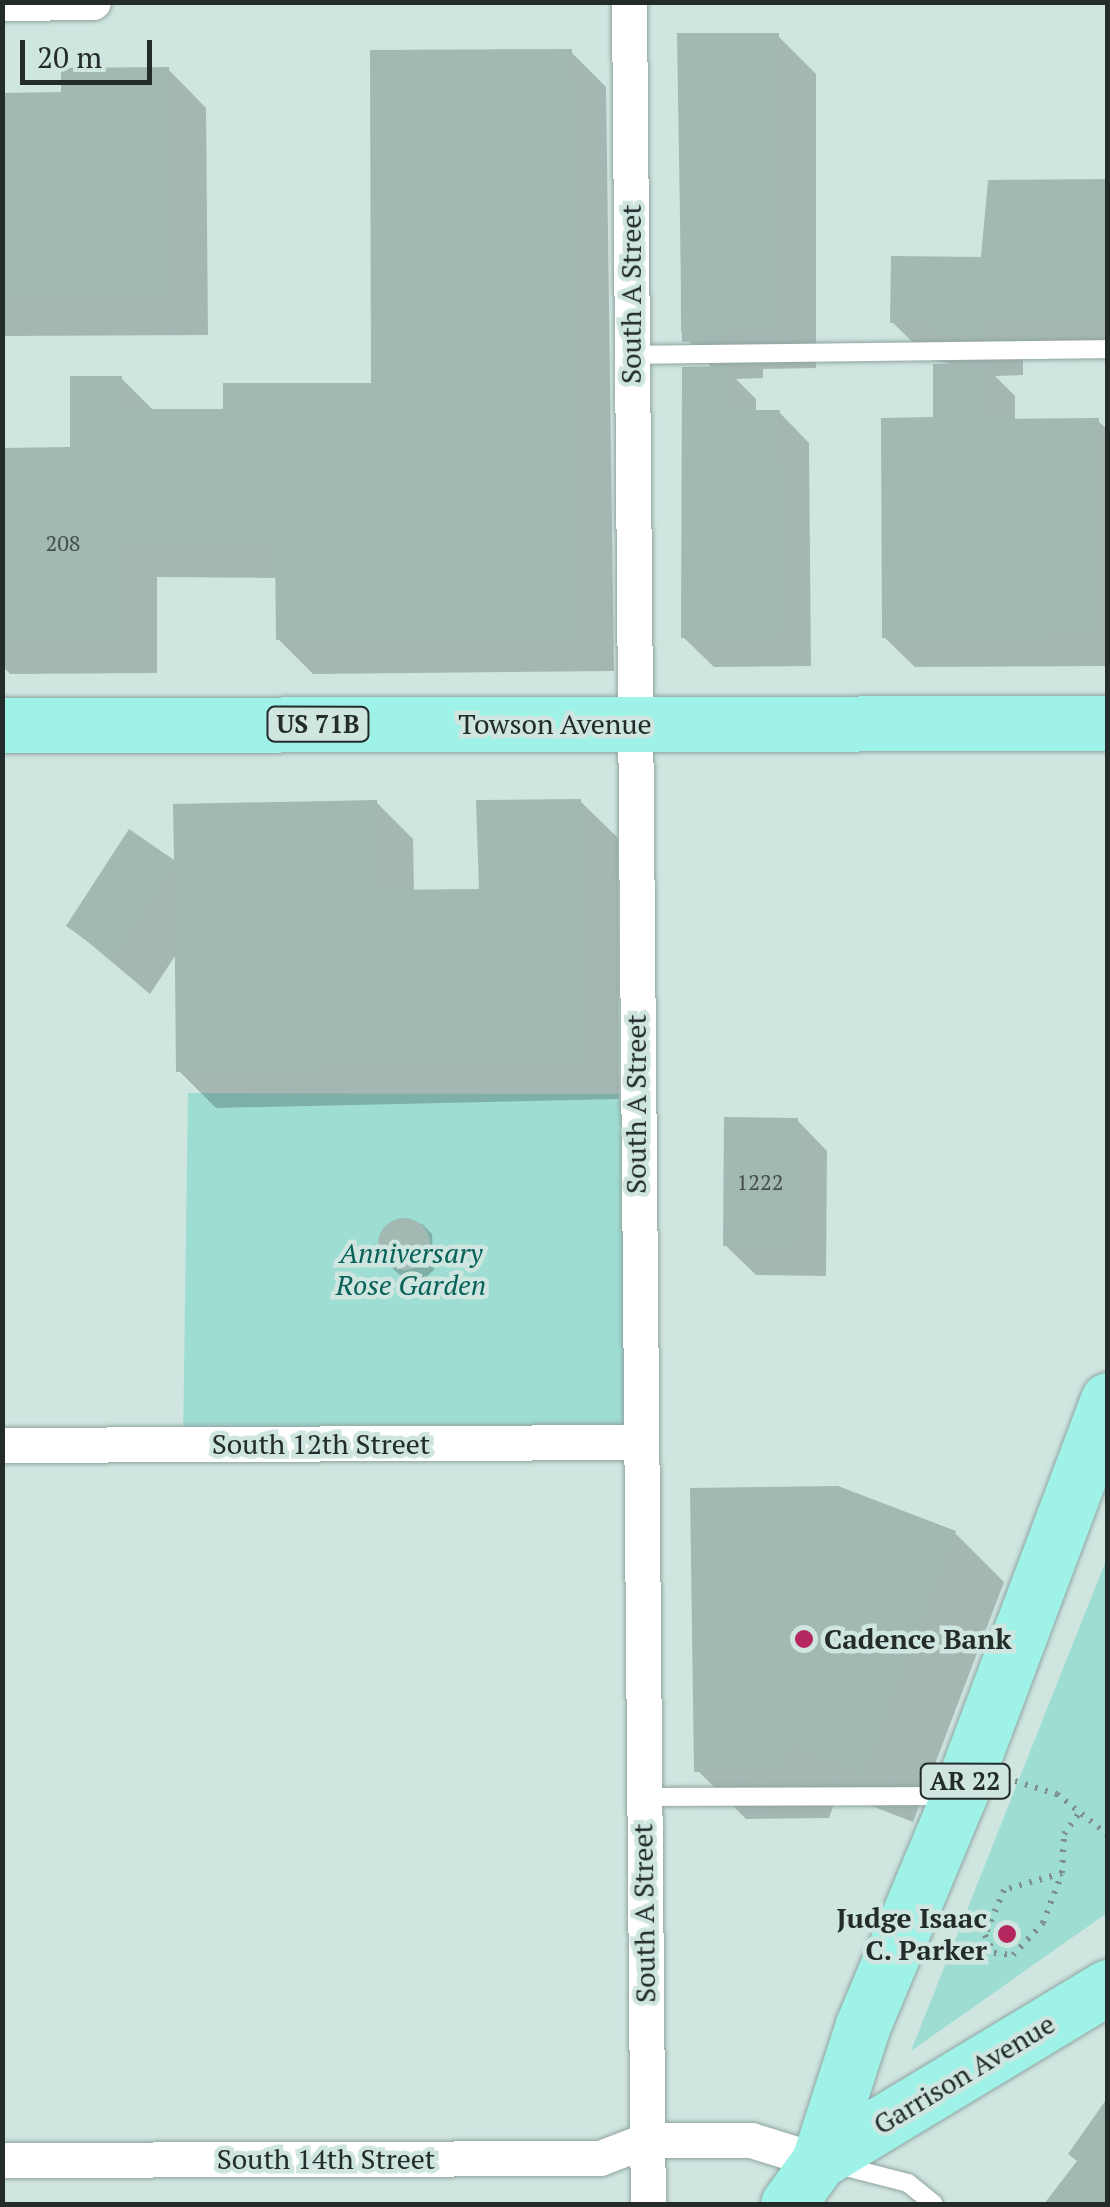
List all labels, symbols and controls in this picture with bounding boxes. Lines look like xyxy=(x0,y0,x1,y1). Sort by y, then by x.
scale bar xyxy=(25,20,158,82)
text: 20 m xyxy=(37,37,102,77)
street label: South A Street xyxy=(614,204,648,384)
house number: 208 xyxy=(45,530,81,556)
road number: US 71B xyxy=(266,704,370,744)
street label: Towson Avenue xyxy=(458,707,652,741)
street label: South A Street xyxy=(619,1014,653,1194)
house number: 1222 xyxy=(737,1169,783,1195)
park label: Anniversary Rose Garden xyxy=(336,1236,486,1302)
street label: South 12th Street xyxy=(212,1427,430,1461)
place label: Cadence Bank xyxy=(824,1622,1012,1656)
marker: Cadence Bank xyxy=(793,1628,815,1650)
road number: AR 22 xyxy=(918,1761,1012,1801)
street label: South A Street xyxy=(626,1822,662,2004)
place label: Judge Isaac C. Parker xyxy=(836,1901,987,1967)
marker: Judge Isaac C. Parker xyxy=(996,1923,1018,1945)
street label: Garrison Avenue xyxy=(867,2007,1061,2141)
street label: South 14th Street xyxy=(217,2142,435,2176)

